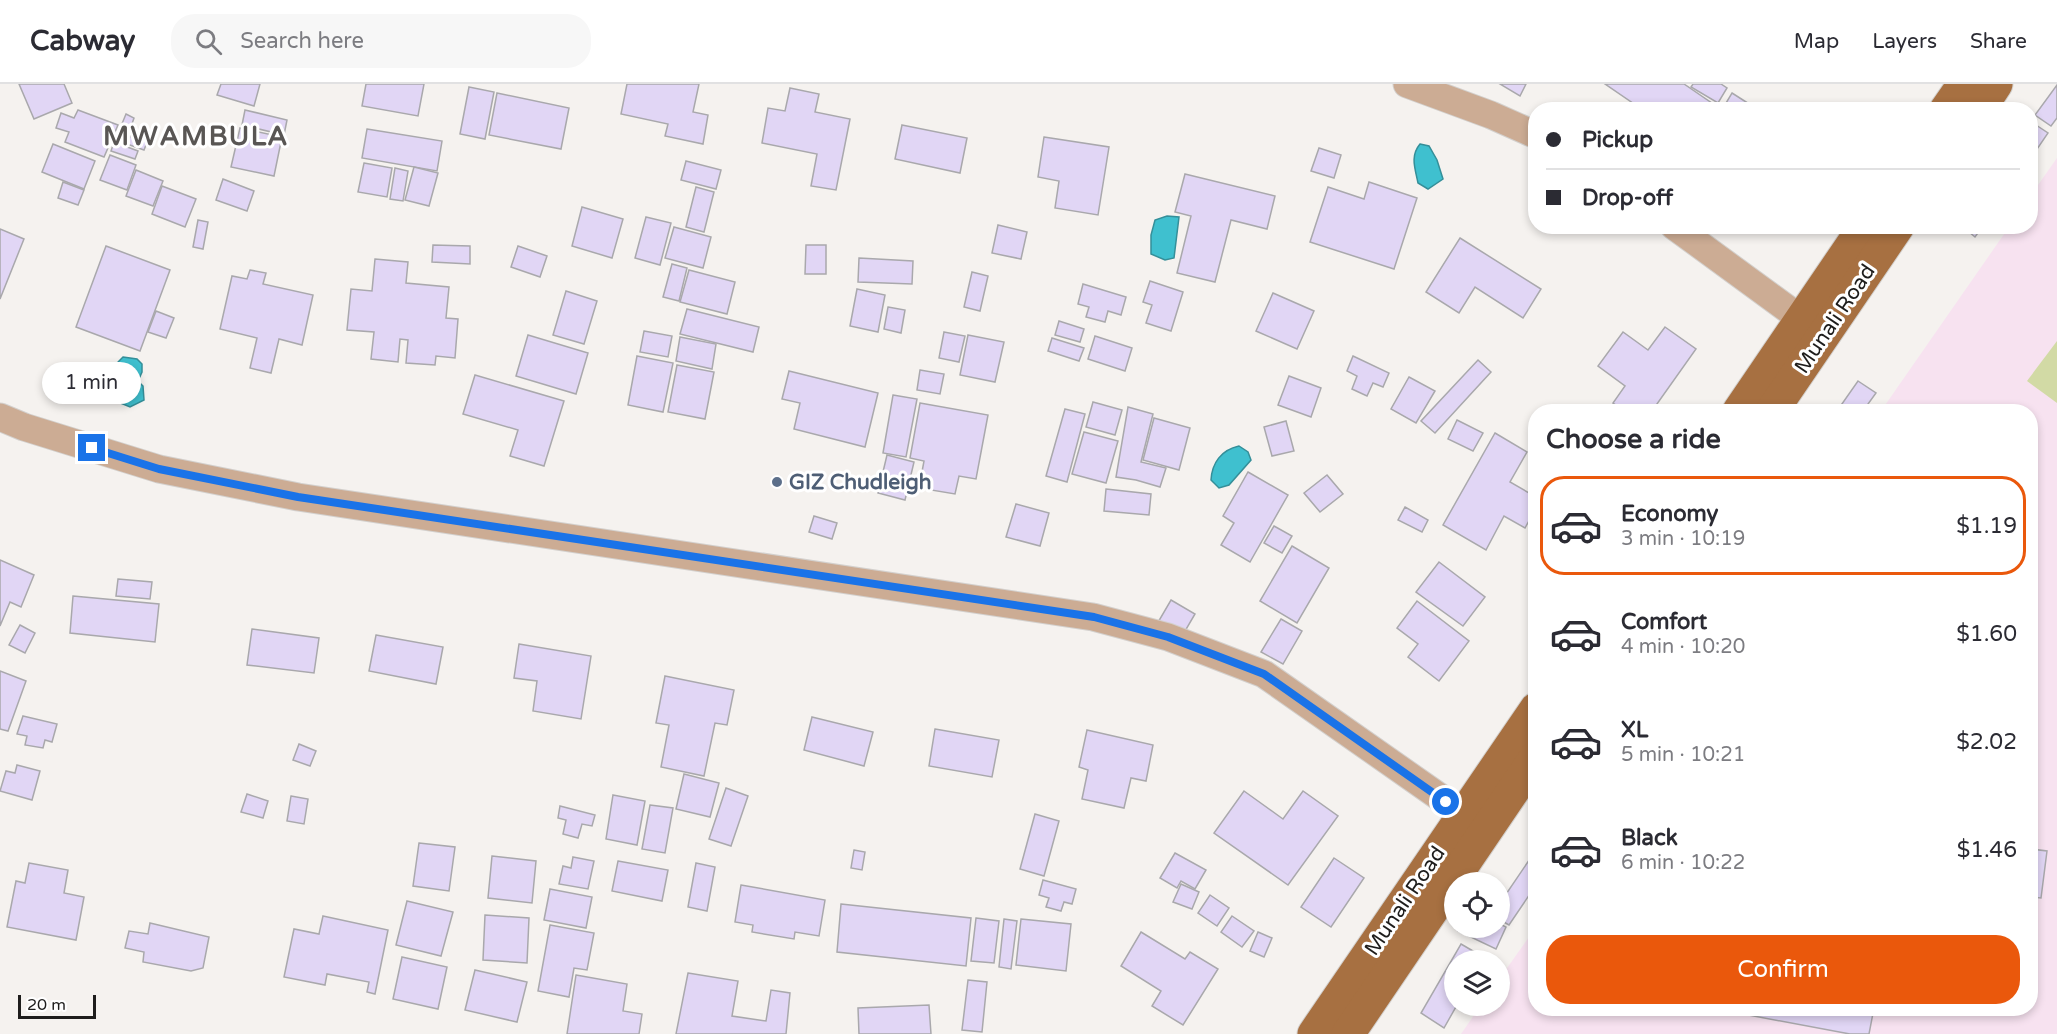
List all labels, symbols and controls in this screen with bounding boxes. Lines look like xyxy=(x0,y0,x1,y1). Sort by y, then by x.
search box xyxy=(171,14,591,68)
text: Cabway xyxy=(30,24,135,58)
icon: search xyxy=(192,25,225,58)
text: Search here xyxy=(240,28,364,54)
text: Map xyxy=(1794,29,1839,54)
text: Layers xyxy=(1872,29,1937,54)
text: Share xyxy=(1970,29,2027,54)
district label: MWAMBULA xyxy=(103,120,289,153)
text: Pickup xyxy=(1582,127,1653,153)
text: Drop-off xyxy=(1582,185,1673,211)
street label: Munali Road xyxy=(1789,260,1881,378)
callout: 1 min xyxy=(42,361,142,403)
text: 1 min xyxy=(65,371,118,395)
text: Choose a ride xyxy=(1546,423,1721,456)
route end xyxy=(78,434,105,461)
place label: GIZ Chudleigh xyxy=(789,470,931,495)
marker: GIZ Chudleigh xyxy=(770,475,784,489)
icon: car xyxy=(1549,499,1603,553)
text: Economy xyxy=(1621,501,1718,527)
text: $1.19 xyxy=(1956,513,2017,539)
text: 3 min · 10:19 xyxy=(1621,527,1745,551)
icon: car xyxy=(1549,607,1603,661)
text: Comfort xyxy=(1621,609,1707,635)
text: $1.60 xyxy=(1956,621,2017,647)
text: 4 min · 10:20 xyxy=(1621,635,1745,659)
icon: car xyxy=(1549,715,1603,769)
text: XL xyxy=(1621,717,1648,743)
text: $2.02 xyxy=(1956,729,2017,755)
text: 5 min · 10:21 xyxy=(1621,743,1745,767)
route start xyxy=(1432,788,1459,815)
icon: car xyxy=(1549,823,1603,877)
text: Black xyxy=(1621,825,1678,851)
text: $1.46 xyxy=(1957,837,2017,863)
street label: Munali Road xyxy=(1359,842,1451,960)
text: 6 min · 10:22 xyxy=(1621,851,1745,875)
map controls xyxy=(1444,872,1510,1016)
button: locate xyxy=(1444,872,1510,938)
button: Confirm xyxy=(1546,935,2020,1004)
button: layers xyxy=(1444,950,1510,1016)
scale bar xyxy=(18,992,96,1020)
text: 20 m xyxy=(27,995,66,1015)

